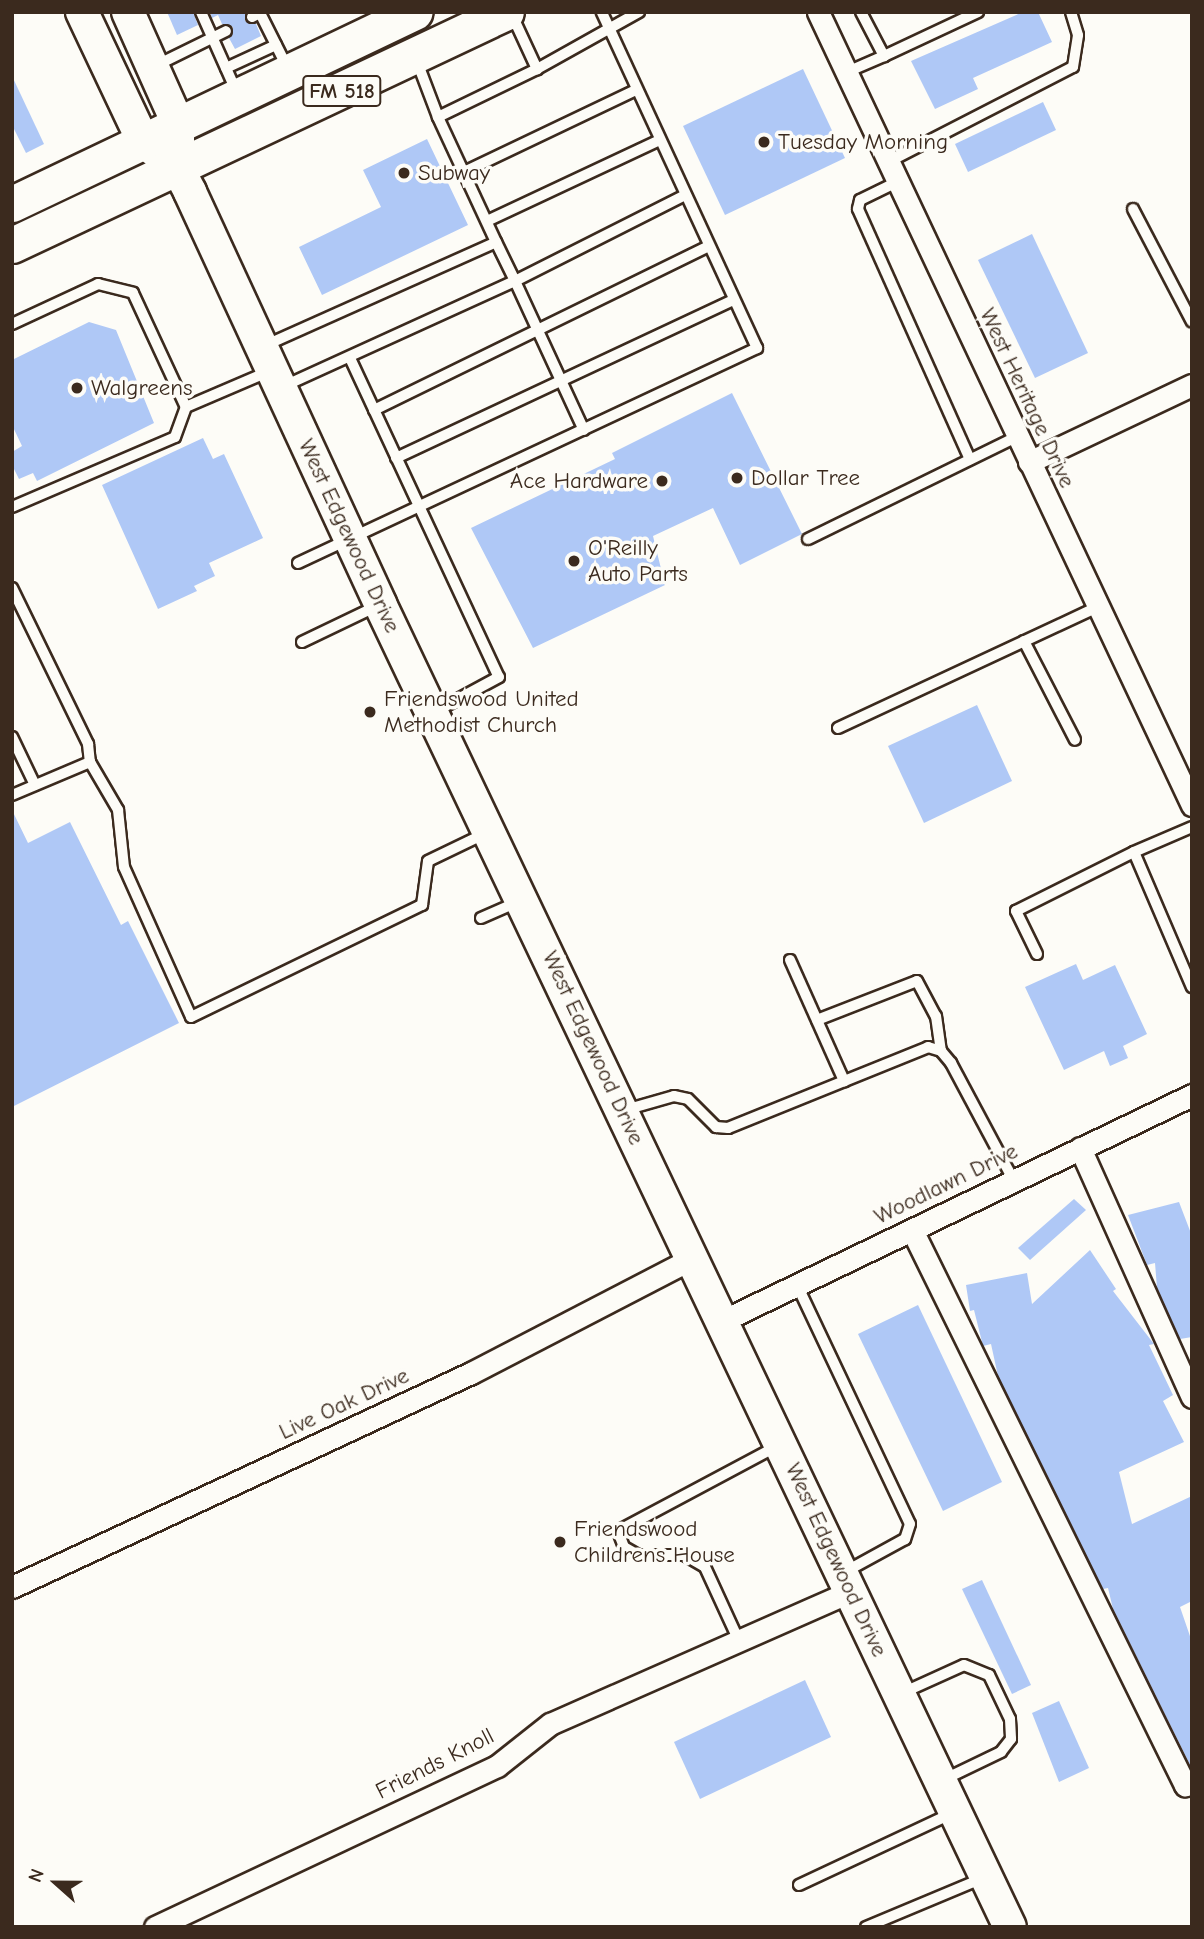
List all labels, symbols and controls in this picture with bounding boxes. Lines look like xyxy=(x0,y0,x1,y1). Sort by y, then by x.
road number: FM 518 xyxy=(302,74,382,108)
place label: Tuesday Morning xyxy=(778,128,948,156)
marker: Tuesday Morning xyxy=(756,134,772,150)
place label: Subway xyxy=(418,159,490,187)
marker: Subway xyxy=(396,165,412,181)
street label: West Heritage Drive xyxy=(973,304,1081,492)
place label: Walgreens xyxy=(91,374,192,402)
marker: Walgreens xyxy=(69,380,85,396)
street label: West Edgewood Drive xyxy=(292,435,406,637)
place label: Dollar Tree xyxy=(751,464,860,492)
place label: Ace Hardware xyxy=(510,467,648,495)
marker: Dollar Tree xyxy=(729,470,745,486)
marker: Ace Hardware xyxy=(654,473,670,489)
place label: O'Reilly Auto Parts xyxy=(588,534,688,588)
marker: O'Reilly Auto Parts xyxy=(566,553,582,569)
place label: Friendswood United Methodist Church xyxy=(384,685,579,739)
marker: Friendswood United Methodist Church xyxy=(362,704,378,720)
street label: West Edgewood Drive xyxy=(536,947,650,1149)
street label: Woodlawn Drive xyxy=(870,1137,1022,1231)
street label: Live Oak Drive xyxy=(275,1362,413,1446)
street label: West Edgewood Drive xyxy=(779,1459,893,1661)
place label: Friendswood Childrens House xyxy=(574,1515,735,1569)
marker: Friendswood Childrens House xyxy=(552,1534,568,1550)
street label: Friends Knoll xyxy=(371,1722,499,1806)
north arrow xyxy=(21,1848,91,1918)
text: N xyxy=(24,1866,49,1885)

